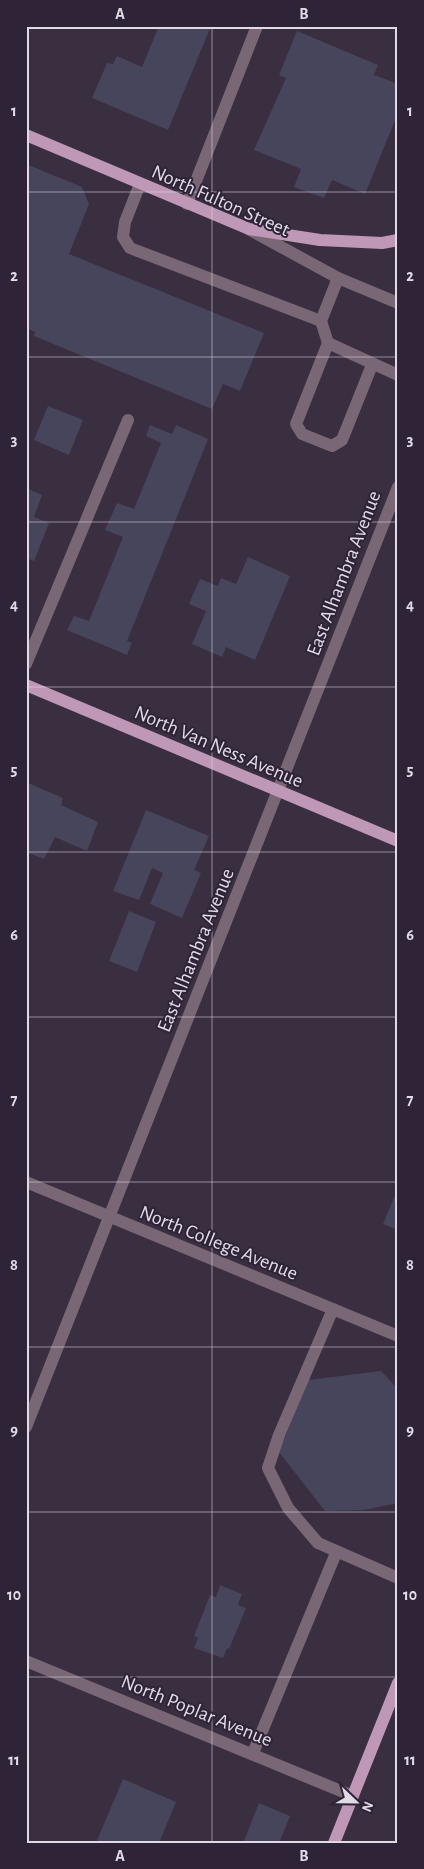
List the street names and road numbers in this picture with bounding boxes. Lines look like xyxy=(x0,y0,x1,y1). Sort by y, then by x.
street label: North Fulton Street xyxy=(149,162,293,241)
street label: East Alhambra Avenue xyxy=(303,488,385,658)
street label: North Van Ness Avenue xyxy=(131,702,306,792)
street label: East Alhambra Avenue xyxy=(154,866,238,1035)
street label: North College Avenue xyxy=(137,1202,301,1284)
street label: North Poplar Avenue xyxy=(118,1671,275,1750)

